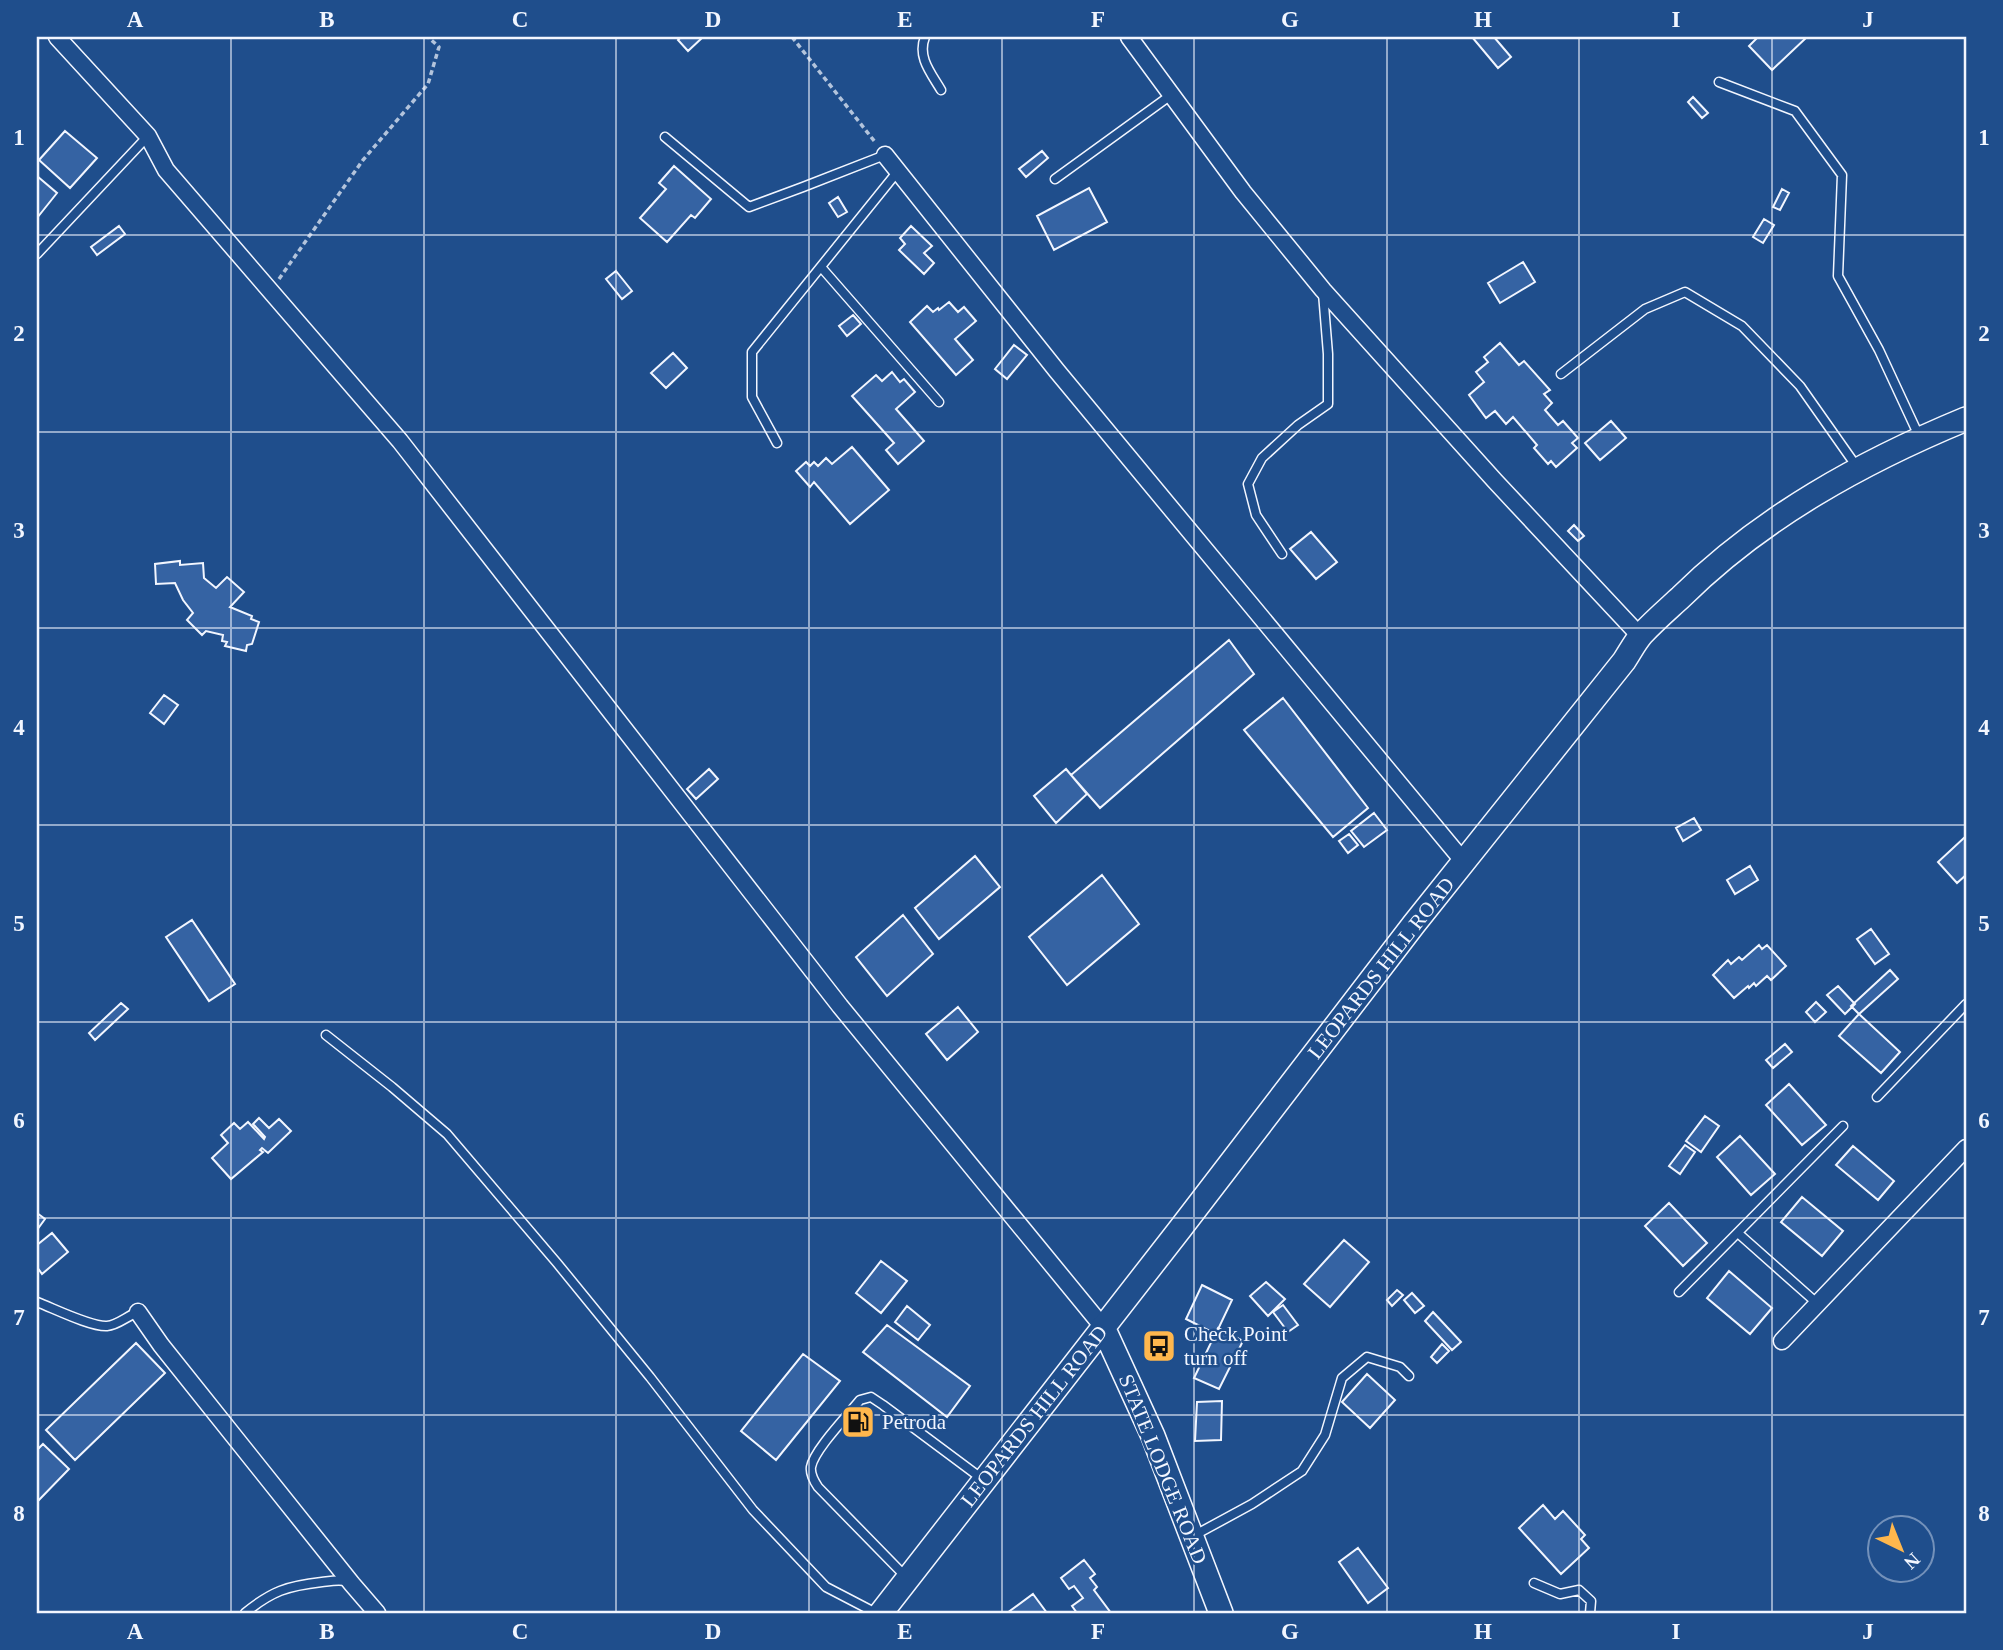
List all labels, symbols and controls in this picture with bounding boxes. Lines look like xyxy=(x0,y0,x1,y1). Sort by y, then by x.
text: A xyxy=(127,7,144,32)
text: B xyxy=(319,7,335,32)
text: C xyxy=(512,7,528,32)
text: D xyxy=(705,7,721,32)
text: E xyxy=(897,7,913,32)
text: F xyxy=(1091,7,1105,32)
text: G xyxy=(1281,7,1299,32)
text: H xyxy=(1474,7,1492,32)
text: I xyxy=(1672,7,1681,32)
text: J xyxy=(1862,7,1874,32)
text: 1 xyxy=(13,125,25,150)
text: 1 xyxy=(1978,125,1990,150)
text: 2 xyxy=(13,321,25,346)
text: 2 xyxy=(1978,321,1990,346)
text: 3 xyxy=(13,518,25,543)
text: 3 xyxy=(1978,518,1990,543)
text: 4 xyxy=(13,715,25,740)
text: 4 xyxy=(1978,715,1990,740)
street label: LEOPARDS HILL ROAD xyxy=(1303,872,1459,1064)
text: 5 xyxy=(13,911,25,936)
text: 5 xyxy=(1978,911,1990,936)
text: 6 xyxy=(13,1108,25,1133)
text: 6 xyxy=(1978,1108,1990,1133)
text: 7 xyxy=(13,1305,25,1330)
text: 7 xyxy=(1978,1305,1990,1330)
street label: LEOPARDS HILL ROAD xyxy=(956,1320,1112,1512)
place label: Check Point turn off xyxy=(1184,1322,1287,1370)
bus stop icon: Check Point turn off xyxy=(1140,1327,1178,1365)
street label: STATE LODGE ROAD xyxy=(1114,1371,1212,1567)
fuel station icon: Petroda xyxy=(839,1403,877,1441)
place label: Petroda xyxy=(882,1410,947,1434)
text: 8 xyxy=(13,1501,25,1526)
text: 8 xyxy=(1978,1501,1990,1526)
north arrow xyxy=(1867,1514,1937,1584)
text: N xyxy=(1900,1549,1924,1574)
text: A xyxy=(127,1619,144,1644)
text: B xyxy=(319,1619,335,1644)
text: C xyxy=(512,1619,528,1644)
text: D xyxy=(705,1619,721,1644)
text: E xyxy=(897,1619,913,1644)
text: F xyxy=(1091,1619,1105,1644)
text: G xyxy=(1281,1619,1299,1644)
text: H xyxy=(1474,1619,1492,1644)
text: I xyxy=(1672,1619,1681,1644)
text: J xyxy=(1862,1619,1874,1644)

